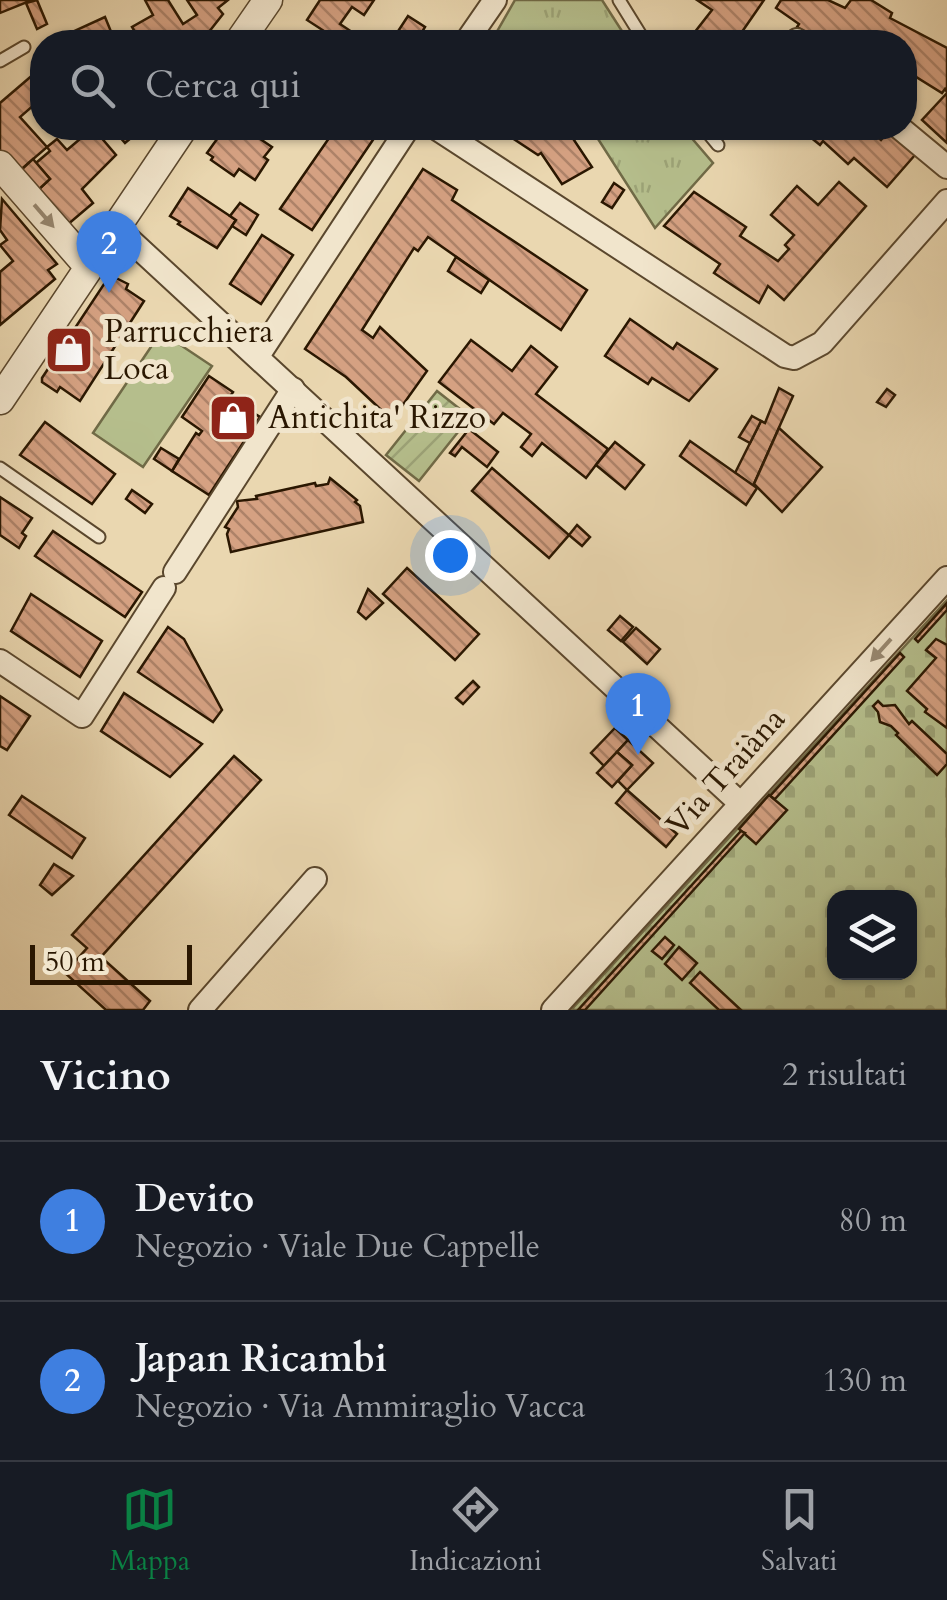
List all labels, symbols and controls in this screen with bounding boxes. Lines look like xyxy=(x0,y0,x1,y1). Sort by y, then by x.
search box xyxy=(30,30,917,140)
icon: search xyxy=(65,58,120,113)
text: Cerca qui xyxy=(145,59,301,111)
one-way arrow xyxy=(33,204,55,229)
pin: 2 xyxy=(76,210,142,293)
place label: Parrucchiera Loca xyxy=(104,310,274,391)
shop icon: Parrucchiera Loca xyxy=(43,324,95,376)
shop icon: Antichita' Rizzo xyxy=(207,392,259,444)
place label: Antichita' Rizzo xyxy=(268,396,486,440)
your location xyxy=(425,530,476,581)
one-way arrow xyxy=(871,637,893,662)
pin: 1 xyxy=(606,672,670,755)
street label: Via Traiàna xyxy=(657,698,796,846)
map controls xyxy=(827,890,917,980)
button: layers xyxy=(827,890,917,980)
scale bar xyxy=(30,940,192,984)
text: 50 m xyxy=(45,943,105,981)
text: Vicino xyxy=(40,1047,171,1104)
text: 2 risultati xyxy=(782,1053,907,1097)
text: Devito xyxy=(135,1173,254,1225)
text: 1 xyxy=(64,1199,81,1243)
text: 80 m xyxy=(839,1199,907,1243)
text: Negozio · Viale Due Cappelle xyxy=(135,1225,540,1269)
text: Japan Ricambi xyxy=(135,1333,387,1385)
text: 2 xyxy=(64,1359,81,1403)
text: 130 m xyxy=(822,1359,907,1403)
text: Negozio · Via Ammiraglio Vacca xyxy=(135,1385,586,1429)
tab: Mappa xyxy=(110,1482,190,1580)
tab: Indicazioni xyxy=(409,1482,542,1580)
tab: Salvati xyxy=(761,1482,837,1580)

